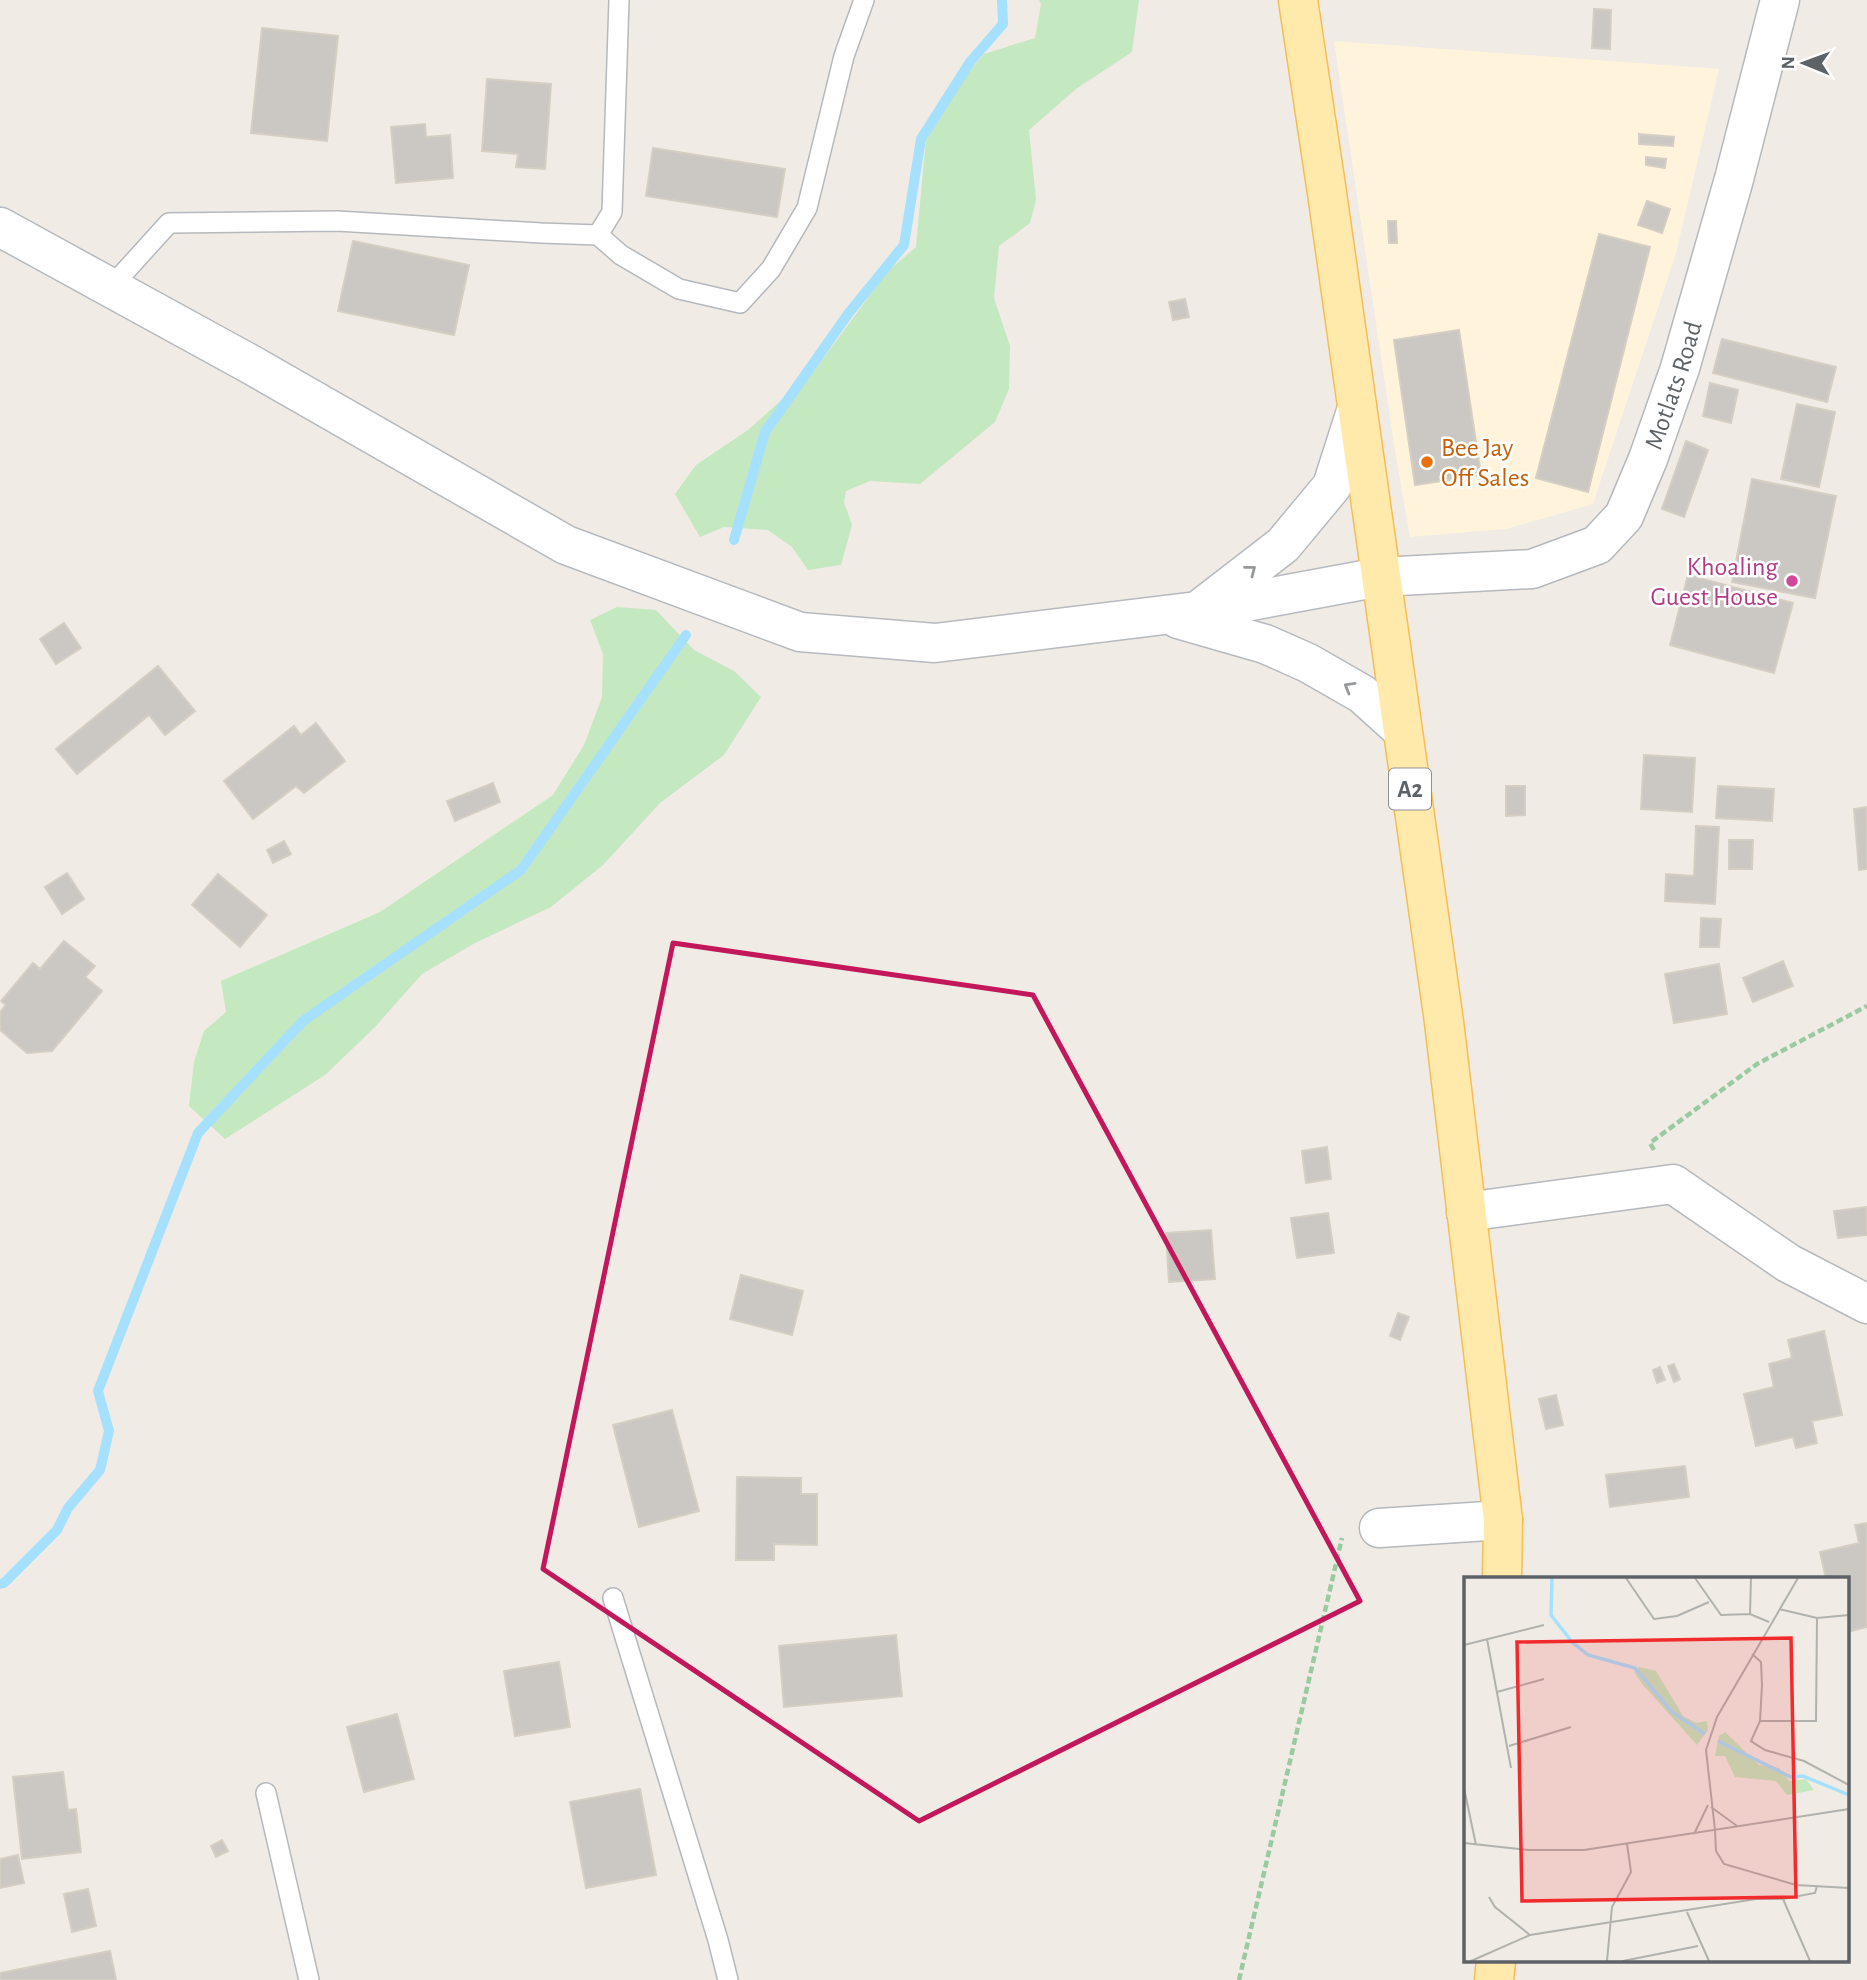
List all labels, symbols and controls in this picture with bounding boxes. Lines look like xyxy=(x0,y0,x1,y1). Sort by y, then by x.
north arrow xyxy=(1769,28,1839,98)
text: N xyxy=(1779,56,1798,70)
street label: Motlats Road xyxy=(1640,318,1707,453)
place label: Bee Jay Off Sales xyxy=(1441,435,1529,491)
marker: Bee Jay Off Sales xyxy=(1419,454,1435,470)
place label: Khoaling Guest House xyxy=(1651,554,1778,610)
one-way arrow xyxy=(1243,565,1256,578)
marker: Khoaling Guest House xyxy=(1784,573,1800,589)
one-way arrow xyxy=(1344,682,1356,695)
road number: A2 xyxy=(1389,768,1431,810)
inset map xyxy=(1464,1577,1850,1962)

